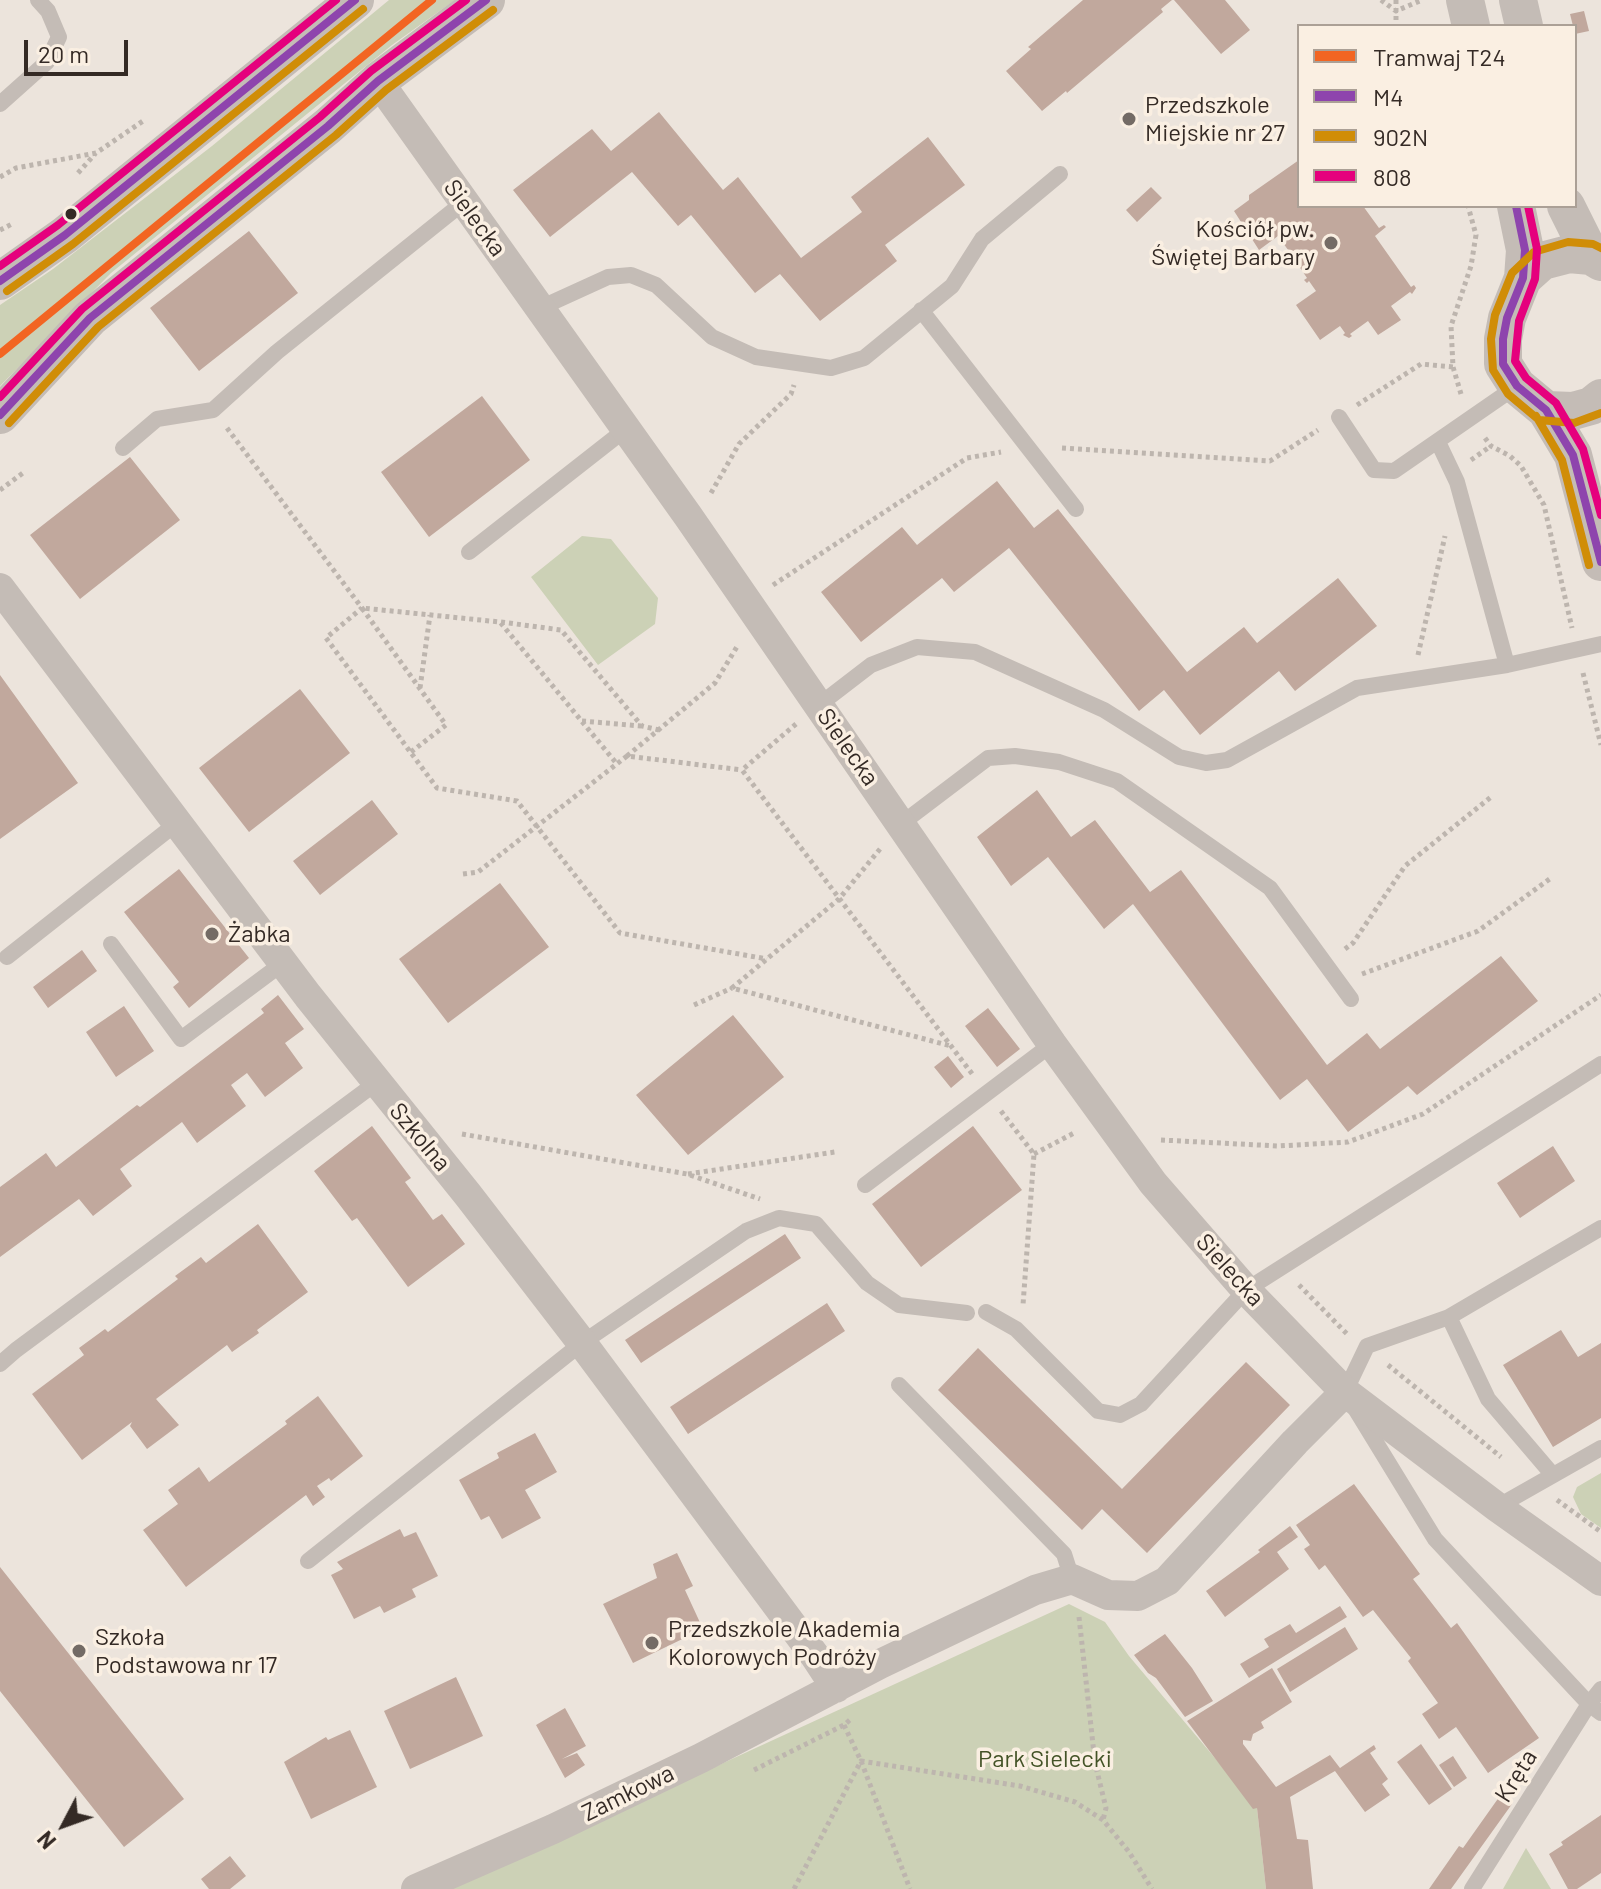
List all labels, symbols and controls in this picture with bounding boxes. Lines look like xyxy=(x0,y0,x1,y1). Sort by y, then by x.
scale bar xyxy=(28,24,132,74)
legend xyxy=(1297,24,1577,208)
text: 20 m xyxy=(38,39,89,68)
text: Tramwaj T24 xyxy=(1373,42,1506,71)
text: M4 xyxy=(1373,82,1403,111)
place label: Przedszkole Miejskie nr 27 xyxy=(1145,91,1285,147)
marker: Przedszkole Miejskie nr 27 xyxy=(1120,110,1138,128)
text: 902N xyxy=(1373,122,1428,151)
text: 808 xyxy=(1373,162,1412,191)
street label: Sielecka xyxy=(438,174,512,262)
unlabelled marker xyxy=(63,206,79,222)
place label: Kościół pw. Świętej Barbary xyxy=(1151,215,1315,271)
marker: Kościół pw. Świętej Barbary xyxy=(1322,234,1340,252)
street label: Sielecka xyxy=(811,703,885,791)
place label: Żabka xyxy=(228,920,291,948)
marker: Żabka xyxy=(203,925,221,943)
street label: Szkolna xyxy=(383,1097,457,1177)
street label: Sielecka xyxy=(1190,1228,1270,1312)
place label: Przedszkole Akademia Kolorowych Podróży xyxy=(668,1615,900,1671)
place label: Szkoła Podstawowa nr 17 xyxy=(95,1623,277,1679)
marker: Przedszkole Akademia Kolorowych Podróży xyxy=(643,1634,661,1652)
marker: Szkoła Podstawowa nr 17 xyxy=(70,1642,88,1660)
street label: Kręta xyxy=(1489,1744,1543,1808)
park label: Park Sielecki xyxy=(978,1745,1112,1773)
street label: Zamkowa xyxy=(577,1758,679,1828)
north arrow xyxy=(24,1785,104,1865)
text: N xyxy=(31,1827,61,1855)

